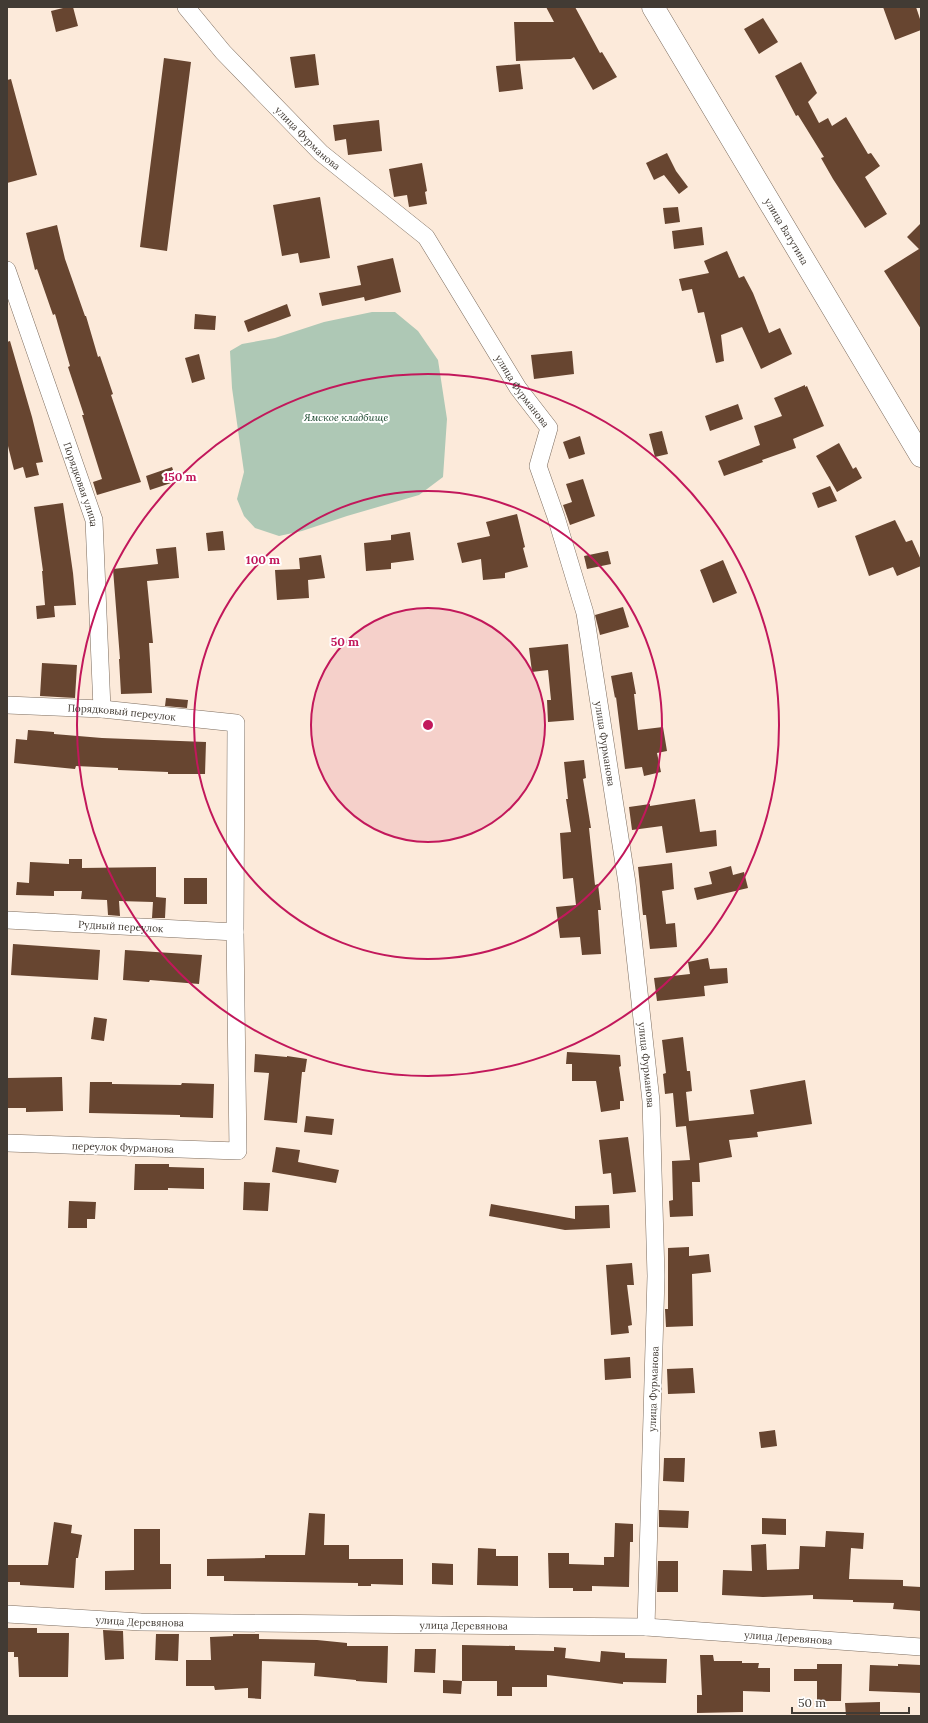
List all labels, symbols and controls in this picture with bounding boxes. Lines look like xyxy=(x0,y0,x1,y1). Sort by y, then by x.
street label: улица Фурманова xyxy=(272,104,343,173)
street label: улица Ватутина xyxy=(761,196,811,267)
street label: улица Фурманова xyxy=(492,352,552,430)
park label: Ямское кладбище xyxy=(304,411,389,424)
street label: Порядковая улица xyxy=(60,440,100,527)
text: 150 m xyxy=(163,469,197,484)
text: 100 m xyxy=(246,552,280,567)
text: 50 m xyxy=(331,634,359,649)
street label: улица Фурманова xyxy=(592,700,618,787)
street label: Порядковый переулок xyxy=(67,702,177,724)
centre of rings xyxy=(421,718,435,732)
street label: Рудный переулок xyxy=(78,918,164,935)
street label: улица Фурманова xyxy=(635,1021,657,1108)
street label: переулок Фурманова xyxy=(72,1139,174,1156)
street label: улица Фурманова xyxy=(646,1346,661,1432)
street label: улица Деревянова xyxy=(95,1613,184,1629)
street label: улица Деревянова xyxy=(420,1619,508,1633)
street label: улица Деревянова xyxy=(744,1628,833,1648)
scale bar xyxy=(792,1689,909,1715)
text: 50 m xyxy=(798,1695,826,1710)

